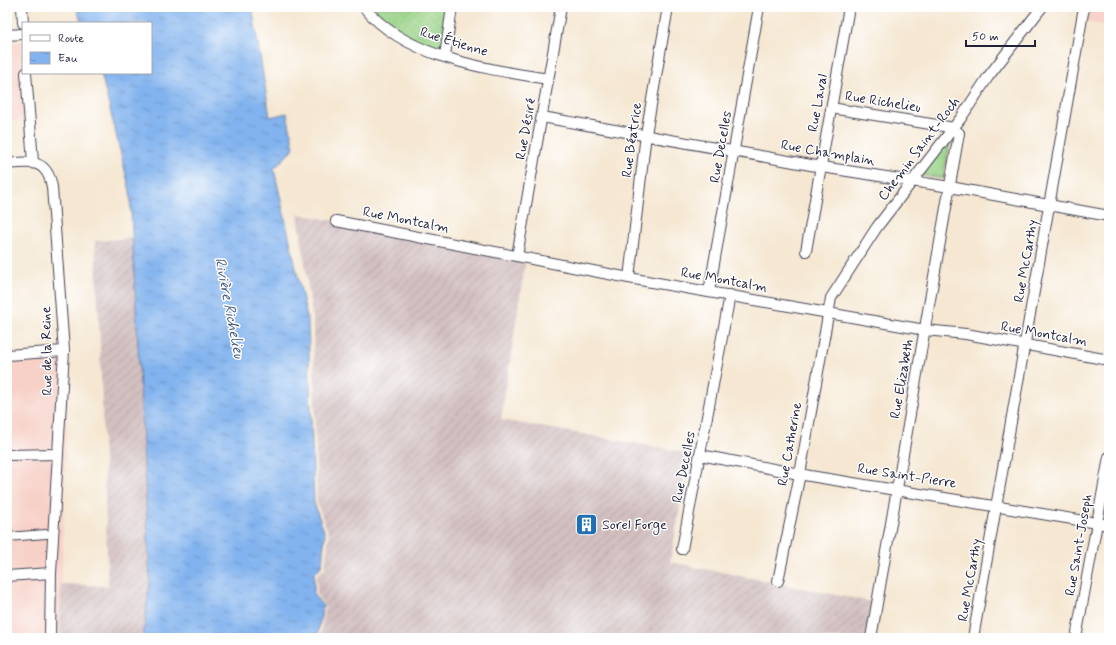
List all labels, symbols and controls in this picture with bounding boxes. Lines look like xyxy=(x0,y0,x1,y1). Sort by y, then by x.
legend xyxy=(22,22,152,74)
scale bar xyxy=(966,22,1035,48)
street label: Rue Étienne xyxy=(418,23,490,61)
text: 50 m xyxy=(972,29,999,45)
text: Route xyxy=(58,31,84,47)
text: Eau xyxy=(58,51,78,67)
street label: Rue Laval xyxy=(804,72,832,133)
street label: Rue Richelieu xyxy=(844,87,922,117)
street label: Chemin Saint-Roch xyxy=(874,93,964,204)
street label: Rue Désiré xyxy=(512,97,540,161)
street label: Rue Béatrice xyxy=(618,101,646,179)
street label: Rue Decelles xyxy=(706,110,736,184)
street label: Rue Champlain xyxy=(779,136,877,170)
street label: Rue Montcalm xyxy=(361,203,451,237)
street label: Rue McCarthy xyxy=(1010,218,1042,304)
water label: Rivière Richelieu xyxy=(209,256,249,361)
street label: Rue Montcalm xyxy=(679,264,769,296)
street label: Rue de la Reine xyxy=(37,306,57,396)
street label: Rue Montcalm xyxy=(999,318,1089,350)
street label: Rue Elizabeth xyxy=(886,338,918,420)
street label: Rue Catherine xyxy=(774,400,806,487)
street label: Rue Decelles xyxy=(668,430,700,504)
street label: Rue Saint-Pierre xyxy=(856,459,958,493)
street label: Rue Saint-Joseph xyxy=(1061,493,1097,597)
building icon: Sorel Forge xyxy=(574,512,600,538)
place label: Sorel Forge xyxy=(602,516,667,535)
street label: Rue McCarthy xyxy=(954,537,986,623)

